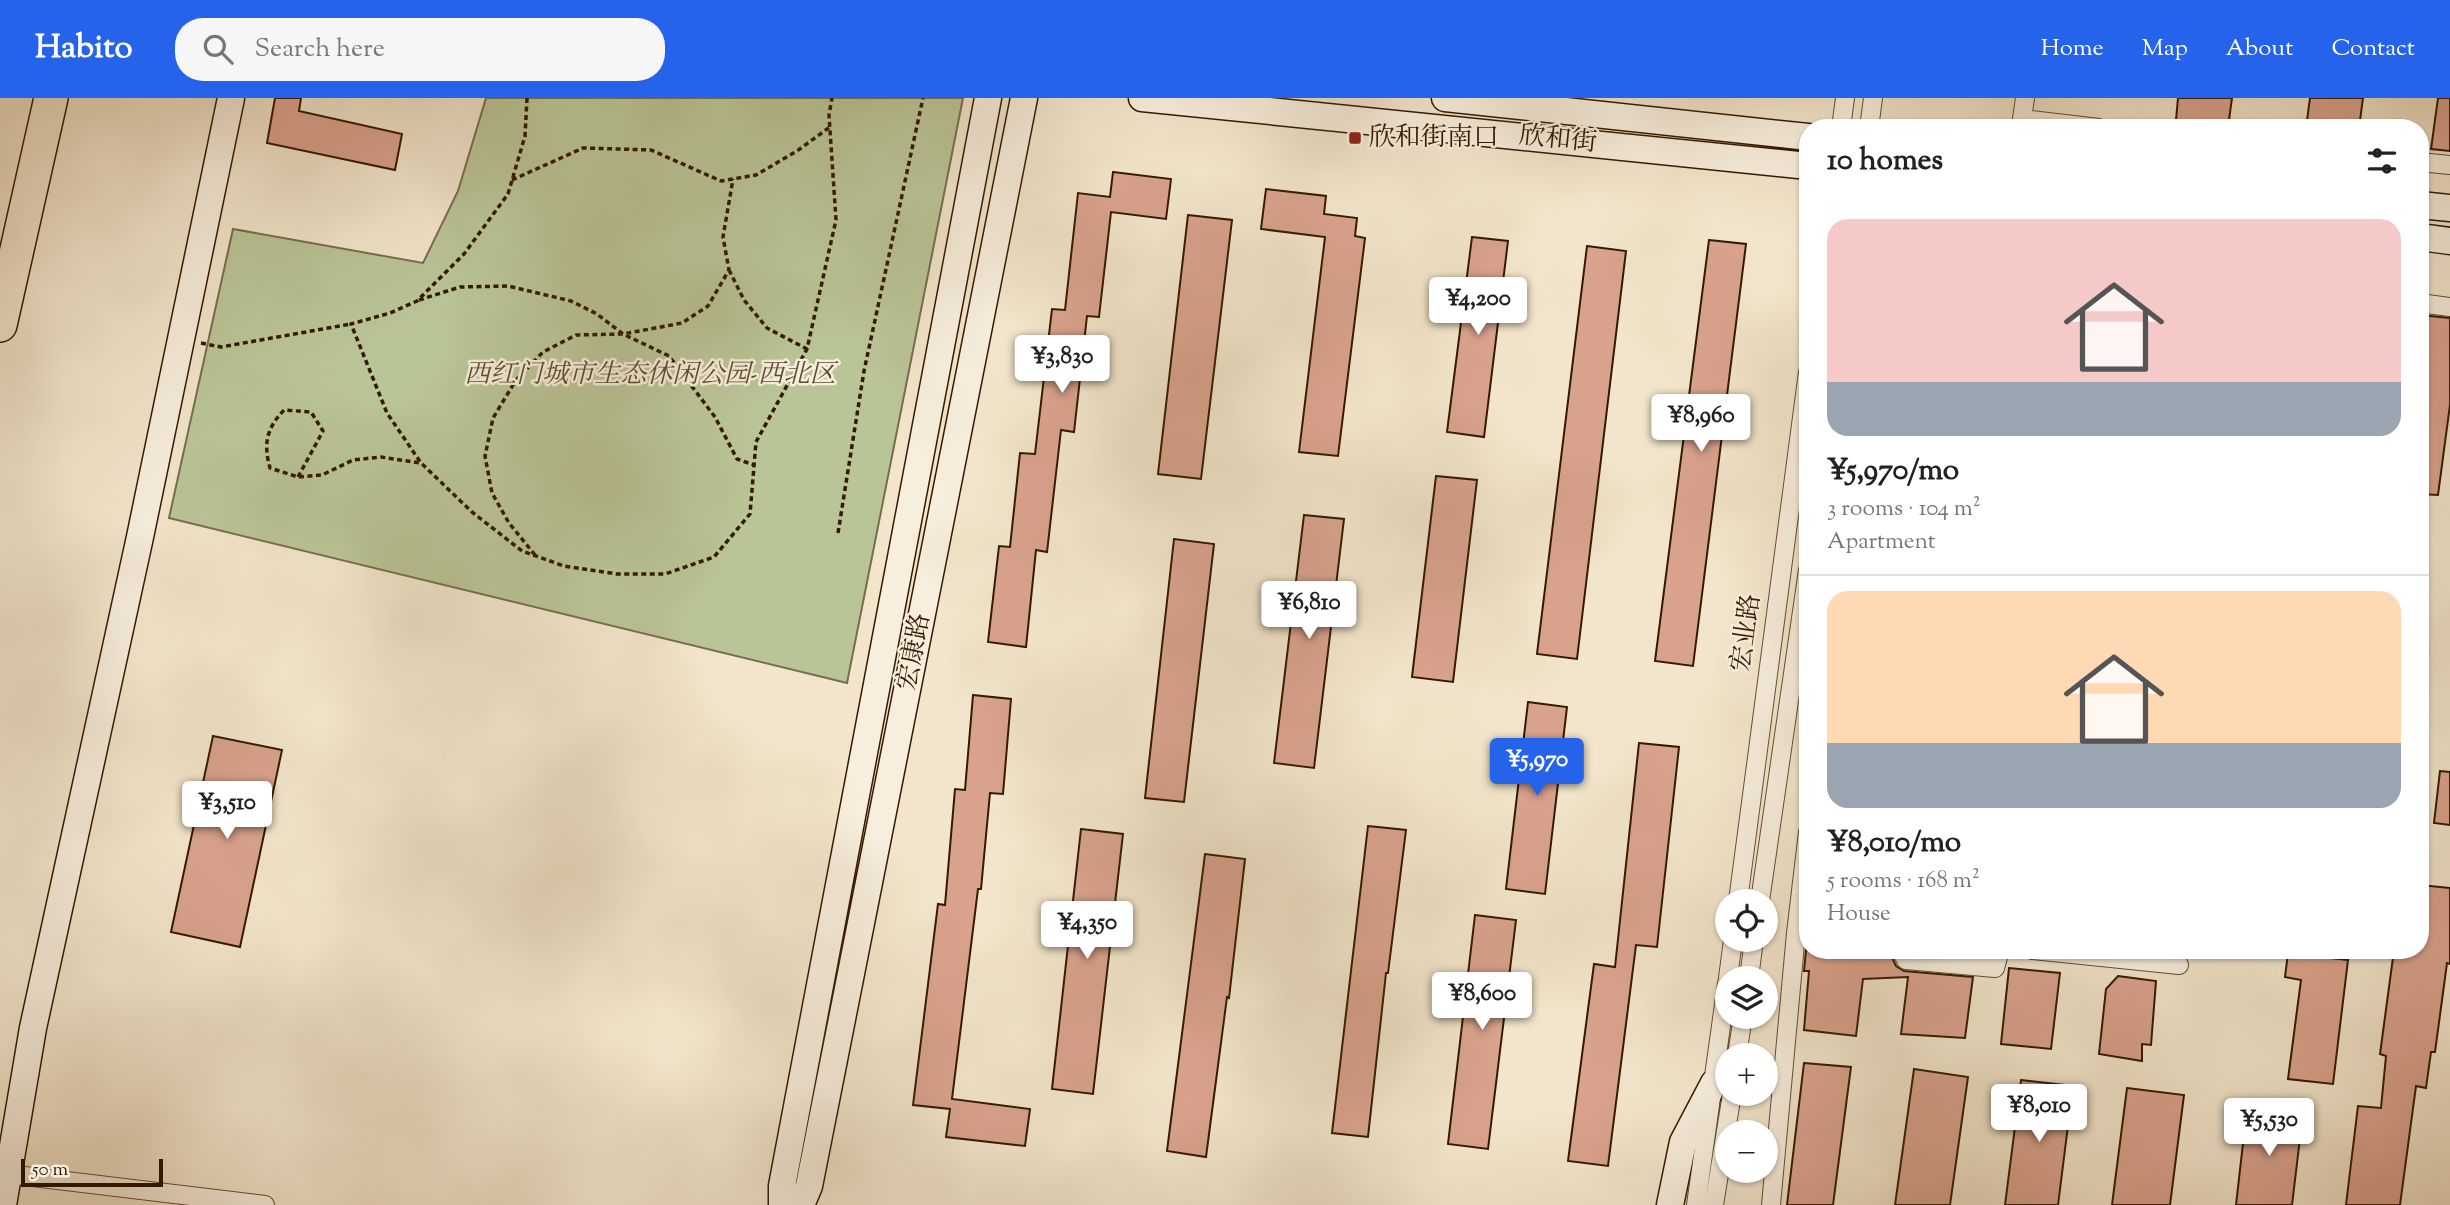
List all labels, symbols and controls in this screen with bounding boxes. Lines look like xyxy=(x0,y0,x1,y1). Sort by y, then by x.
search box xyxy=(175,18,665,81)
text: Habito xyxy=(35,25,133,73)
icon: search xyxy=(199,30,237,68)
text: Search here xyxy=(255,31,385,68)
text: Home xyxy=(2041,32,2104,66)
text: Map xyxy=(2142,32,2188,66)
text: About xyxy=(2226,32,2293,66)
text: Contact xyxy=(2331,32,2415,66)
street label: 欣和街 xyxy=(1517,118,1599,162)
place label: 欣和街南口 xyxy=(1369,120,1499,157)
marker: 欣和街南口 xyxy=(1347,130,1363,146)
text: 10 homes xyxy=(1827,140,1943,183)
icon: filters xyxy=(2363,142,2401,180)
icon: home xyxy=(2051,264,2177,390)
pin: ¥4,200 xyxy=(1421,278,1535,337)
text: ¥4,200 xyxy=(1445,283,1511,316)
pin: ¥3,830 xyxy=(1005,336,1119,395)
text: ¥3,830 xyxy=(1031,341,1093,374)
park label: 西红门城市生态休闲公园-西北区 xyxy=(464,357,839,394)
pin: ¥8,960 xyxy=(1644,394,1758,454)
text: ¥8,960 xyxy=(1667,400,1735,433)
text: ¥5,970/mo xyxy=(1827,450,1959,493)
text: 3 rooms · 104 m² xyxy=(1827,493,1981,526)
text: Apartment xyxy=(1827,526,1936,559)
pin: ¥6,810 xyxy=(1252,582,1366,641)
text: ¥6,810 xyxy=(1277,587,1341,620)
street label: 宏业路 xyxy=(1723,592,1771,674)
street label: 宏康路 xyxy=(889,610,941,694)
icon: home xyxy=(2051,636,2177,762)
pin: ¥5,970 xyxy=(1480,738,1594,798)
text: ¥5,970 xyxy=(1506,744,1568,777)
pin: ¥3,510 xyxy=(170,782,284,841)
text: ¥3,510 xyxy=(198,787,256,820)
text: ¥8,010/mo xyxy=(1827,822,1961,865)
text: 5 rooms · 168 m² xyxy=(1827,865,1980,898)
map controls xyxy=(1715,889,1778,1183)
button: locate xyxy=(1715,889,1778,952)
text: House xyxy=(1827,898,1891,931)
pin: ¥4,350 xyxy=(1030,902,1144,961)
text: ¥4,350 xyxy=(1057,907,1117,940)
button: layers xyxy=(1715,966,1778,1029)
pin: ¥8,600 xyxy=(1425,972,1539,1032)
text: ¥8,600 xyxy=(1448,978,1516,1011)
button: + xyxy=(1715,1043,1778,1106)
pin: ¥8,010 xyxy=(1982,1084,2096,1144)
text: ¥8,010 xyxy=(2007,1090,2071,1123)
pin: ¥5,530 xyxy=(2212,1098,2326,1158)
text: ¥5,530 xyxy=(2240,1104,2298,1137)
button: − xyxy=(1715,1120,1778,1183)
scale bar xyxy=(21,1156,163,1188)
text: 50 m xyxy=(32,1157,68,1184)

